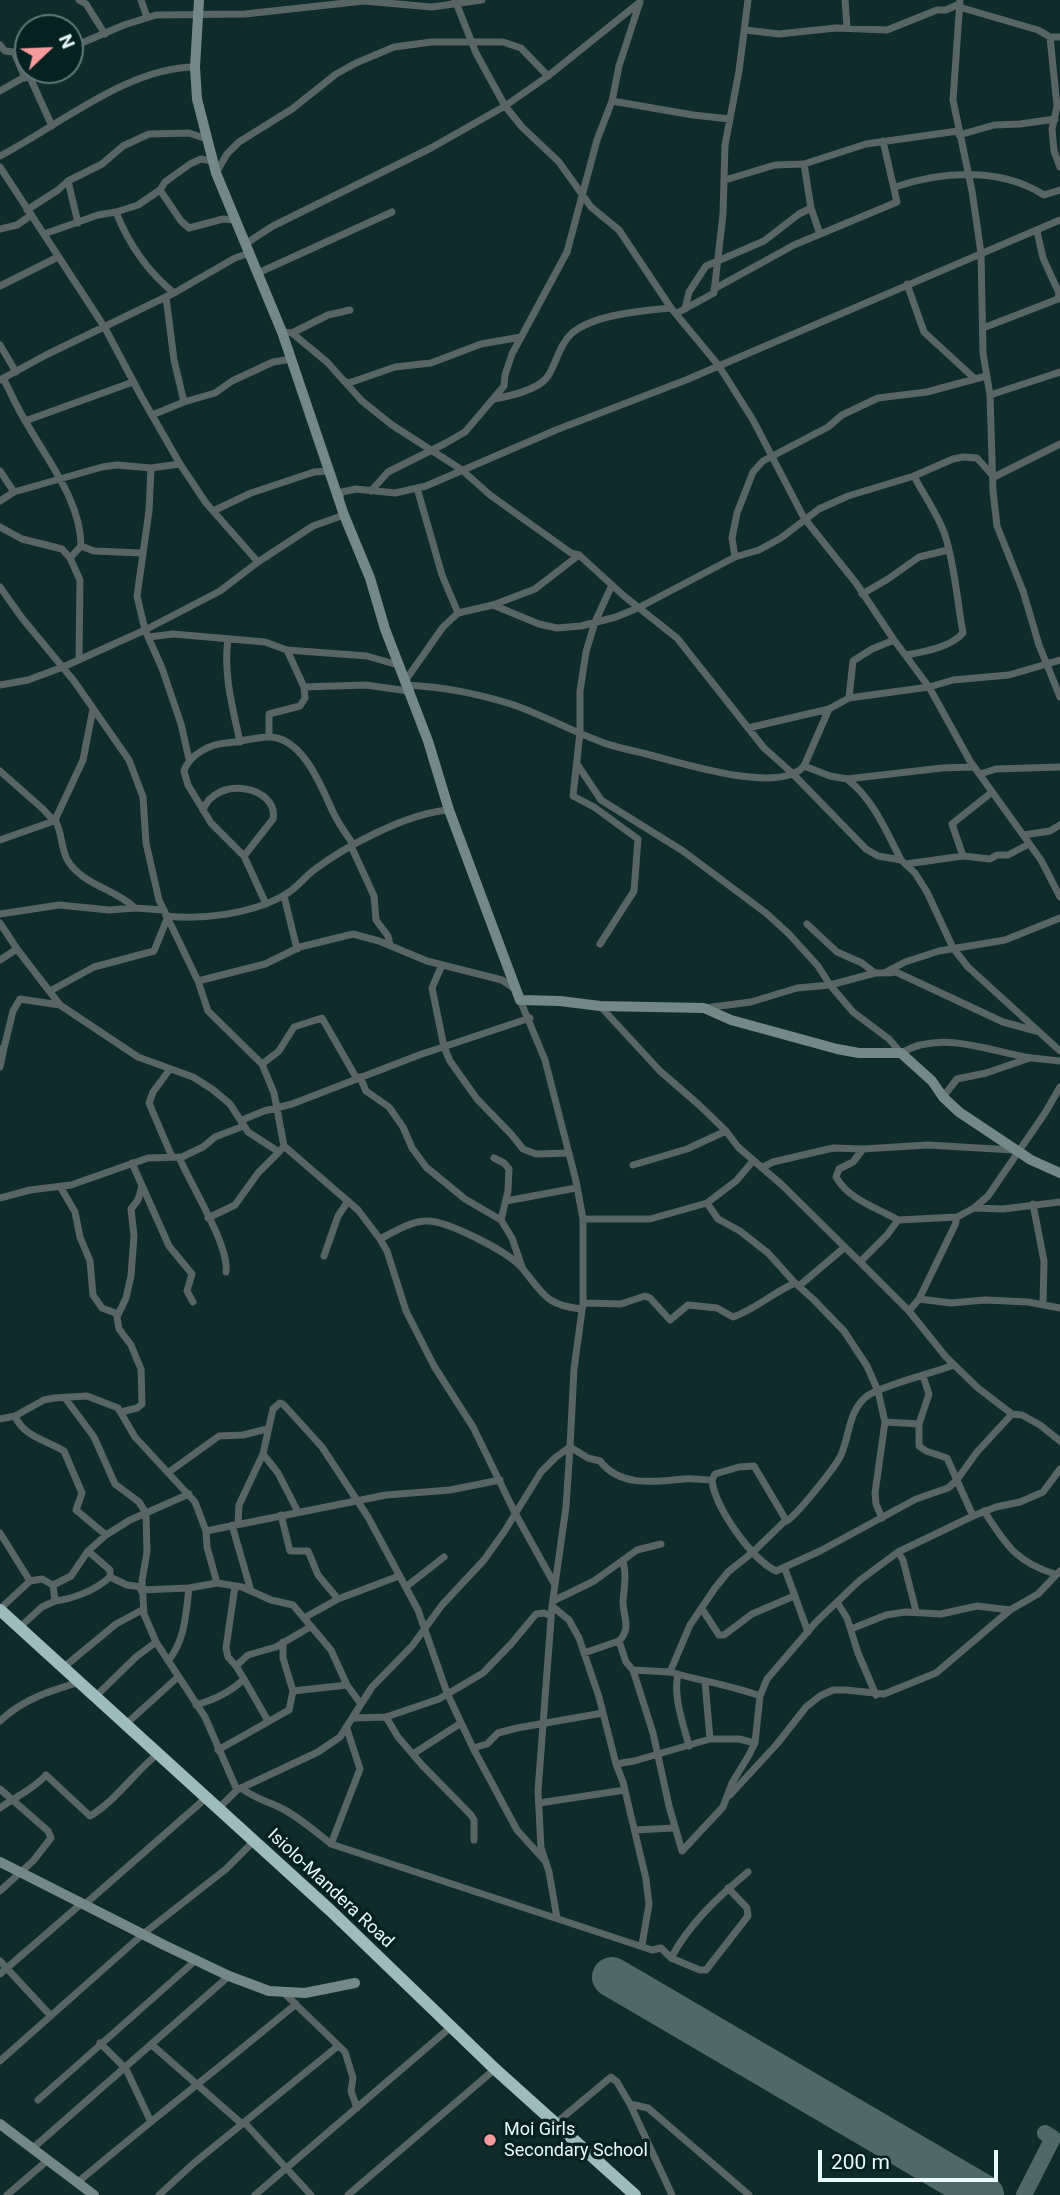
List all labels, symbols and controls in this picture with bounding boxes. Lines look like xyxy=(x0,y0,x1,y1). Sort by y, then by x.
north arrow xyxy=(14,14,84,84)
text: N xyxy=(54,31,80,52)
street label: Isiolo-Mandera Road xyxy=(262,1825,398,1953)
place label: Moi Girls Secondary School xyxy=(504,2119,648,2162)
marker: Moi Girls Secondary School xyxy=(482,2132,498,2148)
scale bar xyxy=(822,2136,1002,2180)
text: 200 m xyxy=(831,2150,890,2174)

